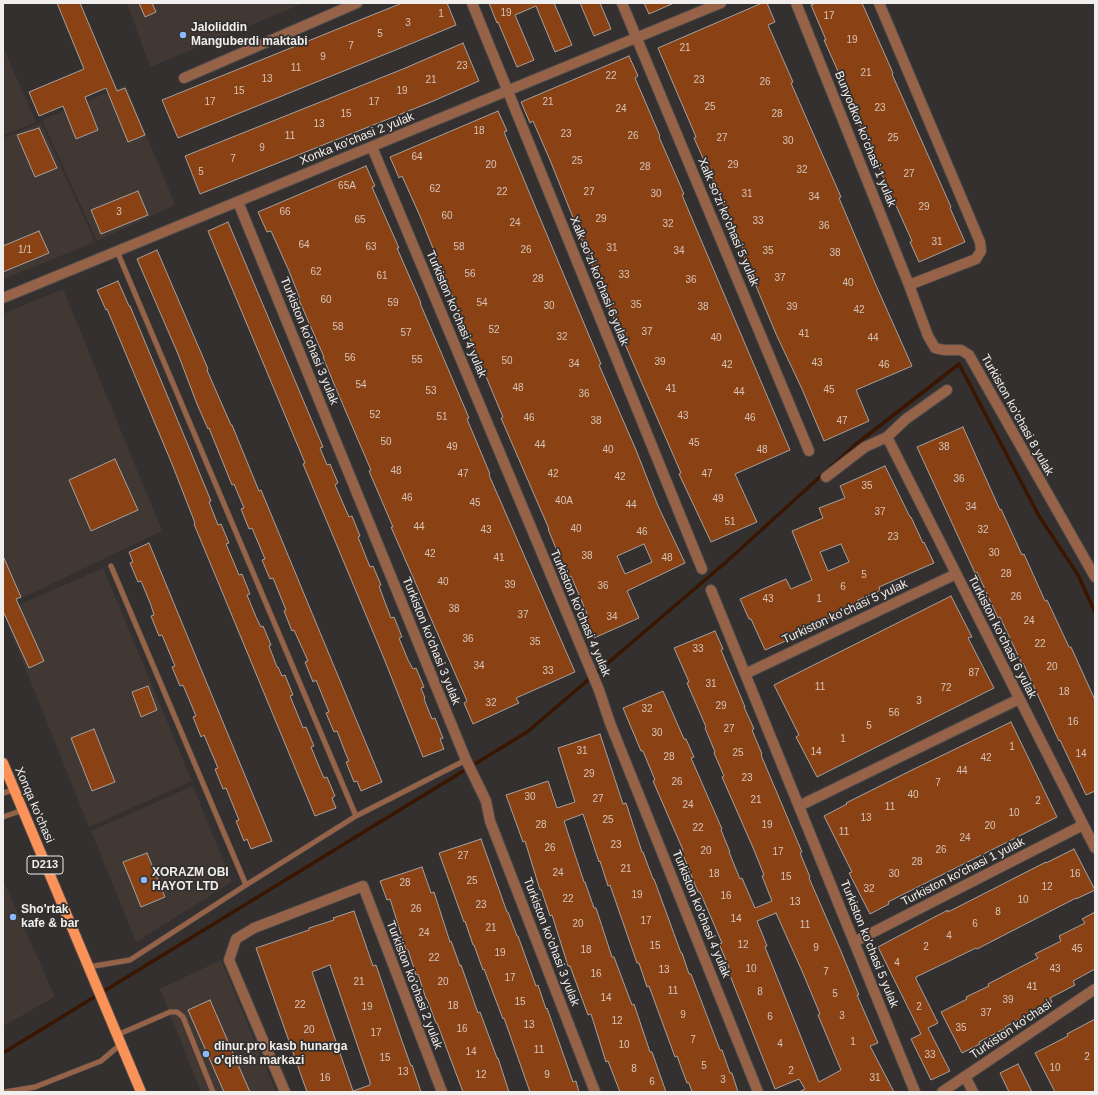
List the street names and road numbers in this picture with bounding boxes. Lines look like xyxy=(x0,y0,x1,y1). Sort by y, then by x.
street label: Bunyodkor ko'chasi 1 yulak xyxy=(831,69,899,209)
street label: Xonka ko'chasi 2 yulak xyxy=(298,110,416,168)
street label: Xalk so'zi ko'chasi 5 yulak xyxy=(694,156,762,288)
street label: Xalk so'zi ko'chasi 6 yulak xyxy=(566,214,632,348)
street label: Turkiston ko'chasi 4 yulak xyxy=(423,248,489,380)
street label: Turkiston ko'chasi 3 yulak xyxy=(277,275,341,407)
street label: Turkiston ko'chasi 8 yulak xyxy=(978,352,1056,478)
street label: Turkiston ko'chasi 4 yulak xyxy=(547,547,613,679)
street label: Turkiston ko'chasi 6 yulak xyxy=(965,573,1039,701)
street label: Turkiston ko'chasi 3 yulak xyxy=(399,575,463,707)
street label: Turkiston ko'chasi 5 yulak xyxy=(780,577,910,647)
street label: Xonqa ko'chasi xyxy=(12,765,56,845)
street label: Turkiston ko'chasi 1 yulak xyxy=(899,835,1027,909)
street label: Turkiston ko'chasi 4 yulak xyxy=(669,848,733,980)
road number: D213 xyxy=(27,856,63,874)
street label: Turkiston ko'chasi 3 yulak xyxy=(520,876,582,1008)
street label: Turkiston ko'chasi 5 yulak xyxy=(837,878,901,1010)
street label: Turkiston ko'chasi 2 yulak xyxy=(383,919,445,1051)
street label: Turkiston ko'chasi xyxy=(968,997,1054,1063)

